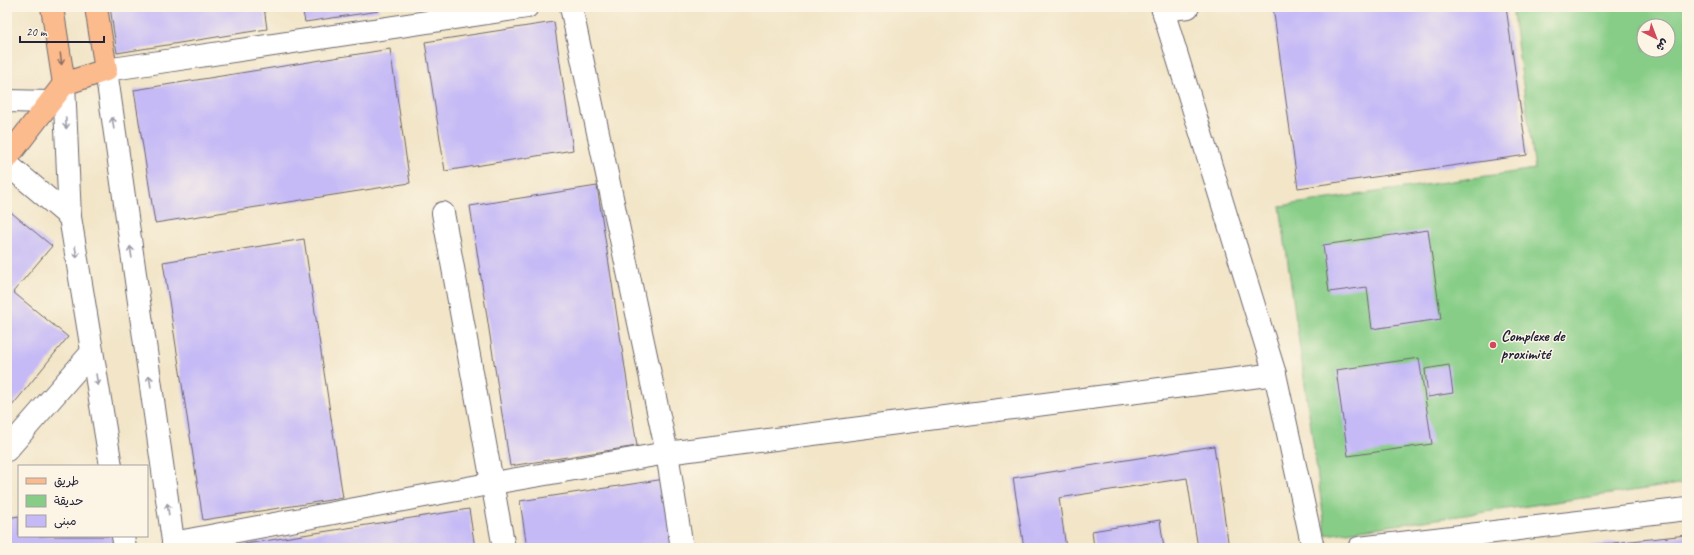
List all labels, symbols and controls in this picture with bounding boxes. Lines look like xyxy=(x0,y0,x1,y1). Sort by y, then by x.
scale bar xyxy=(20,18,104,44)
north arrow xyxy=(1636,18,1676,58)
text: 20 m xyxy=(26,24,48,40)
text: ش xyxy=(1654,36,1672,55)
one-way arrow xyxy=(57,52,65,65)
one-way arrow xyxy=(62,116,70,129)
one-way arrow xyxy=(109,117,117,130)
one-way arrow xyxy=(72,245,80,258)
one-way arrow xyxy=(127,246,135,259)
place label: Complexe de proximité xyxy=(1501,326,1566,364)
marker: Complexe de proximité xyxy=(1488,340,1498,350)
one-way arrow xyxy=(93,373,101,386)
one-way arrow xyxy=(146,375,154,388)
legend xyxy=(18,465,148,537)
text: طريق xyxy=(54,473,79,489)
text: حديقة xyxy=(54,493,83,509)
one-way arrow xyxy=(164,503,172,516)
text: مبنى xyxy=(54,513,77,529)

